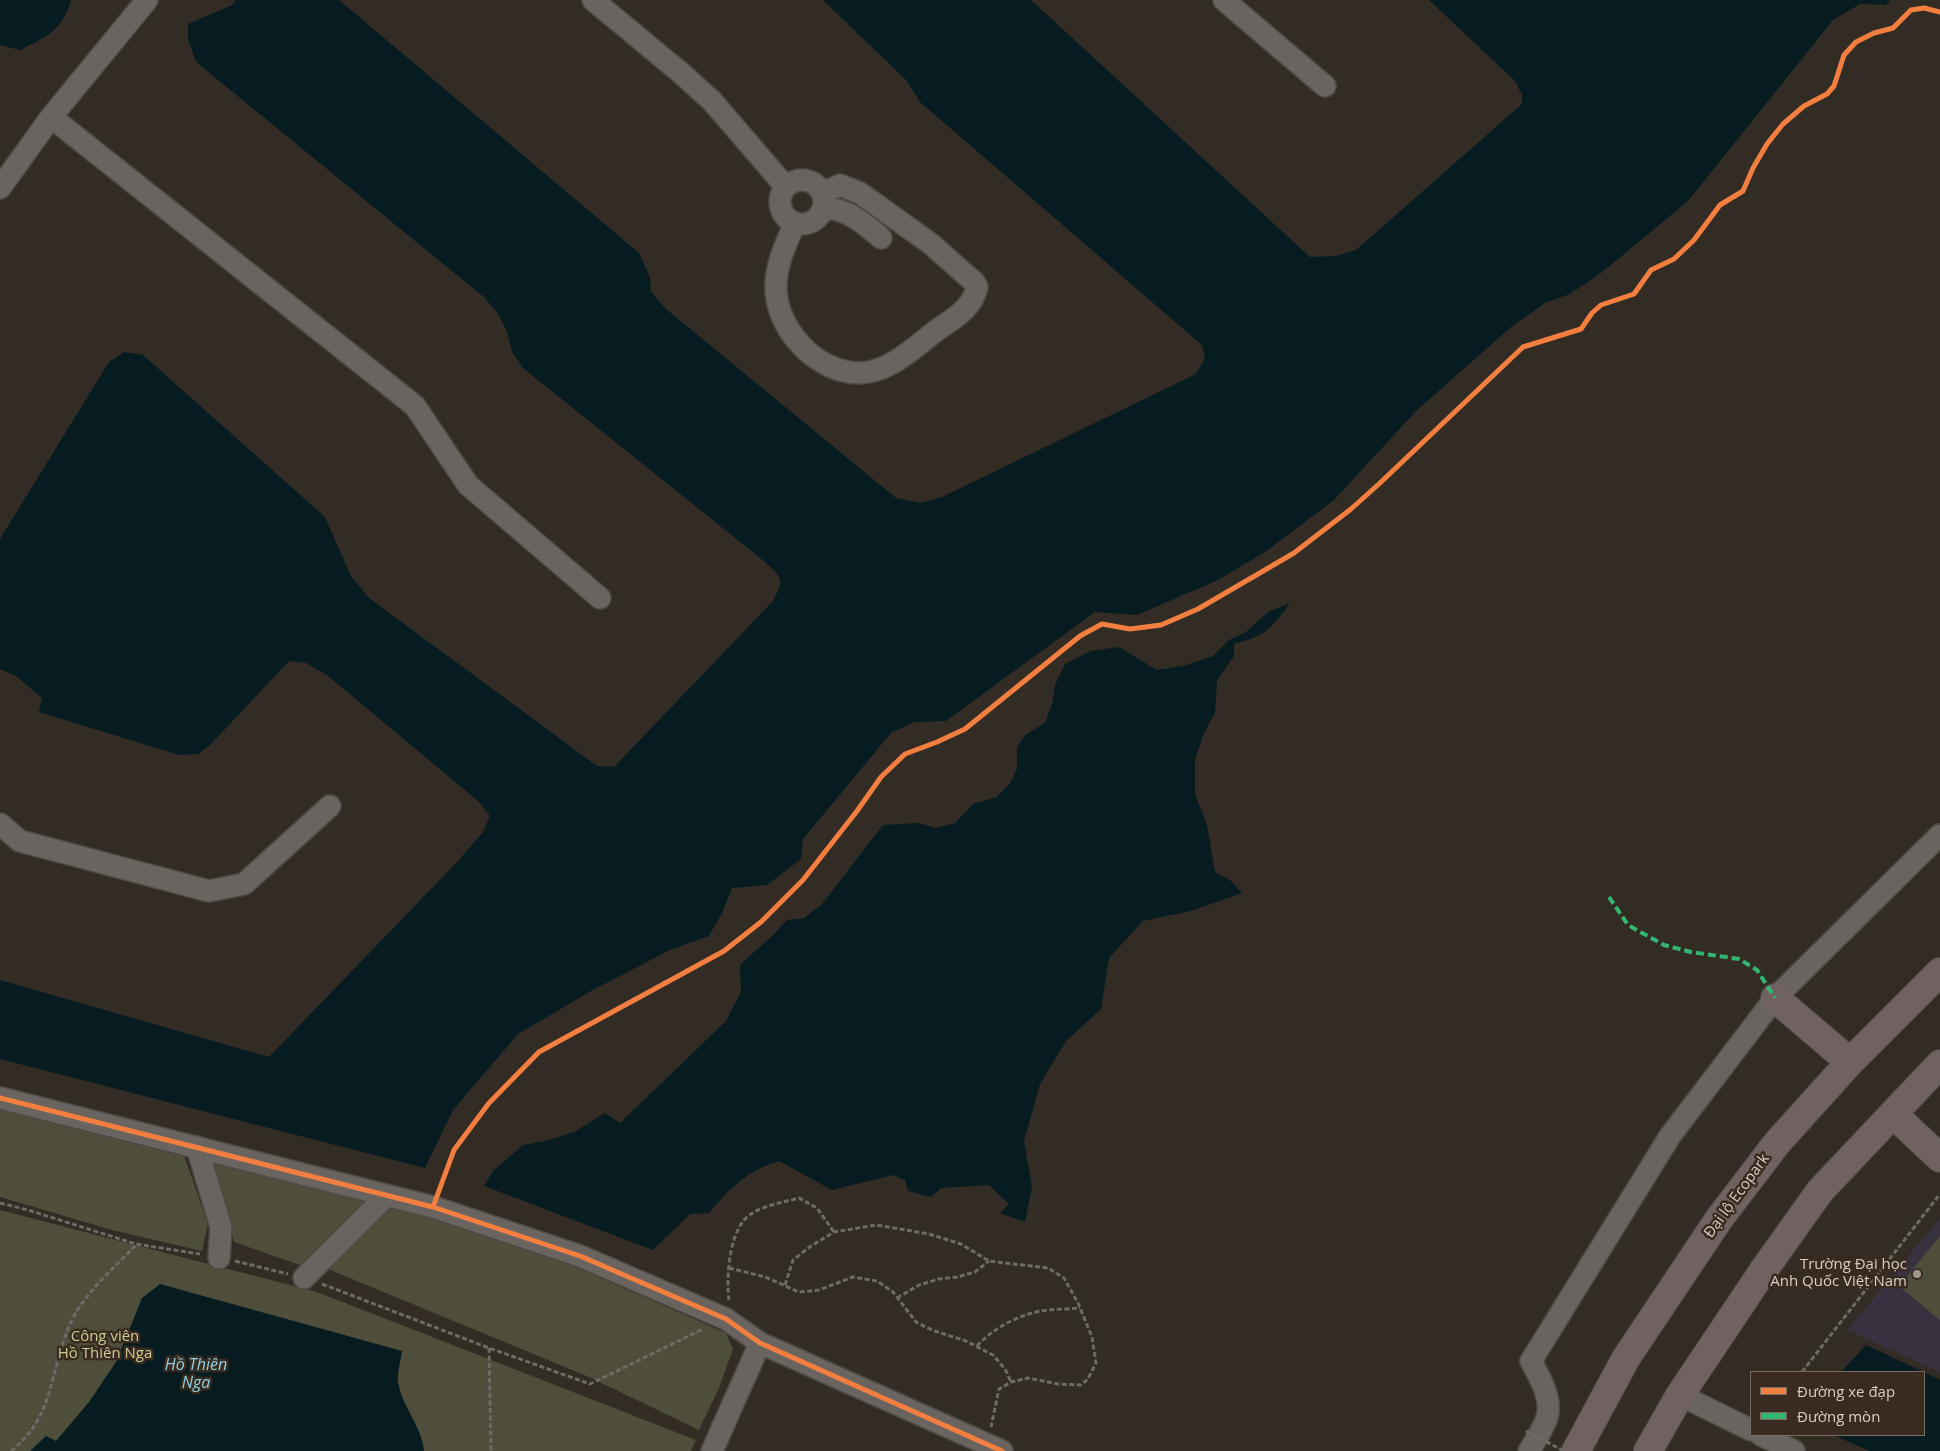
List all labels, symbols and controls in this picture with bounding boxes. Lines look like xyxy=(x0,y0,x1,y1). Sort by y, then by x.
street label: Đại lộ Ecopark xyxy=(1700,1150,1774,1242)
place label: Trường Đại học Anh Quốc Việt Nam xyxy=(1770,1256,1907,1291)
marker: Trường Đại học Anh Quốc Việt Nam xyxy=(1911,1268,1923,1280)
park label: Công viên Hồ Thiên Nga xyxy=(58,1328,152,1363)
water label: Hồ Thiên Nga xyxy=(165,1355,227,1393)
legend xyxy=(1750,1371,1925,1436)
text: Đường xe đạp xyxy=(1797,1381,1895,1401)
text: Đường mòn xyxy=(1797,1406,1880,1426)

